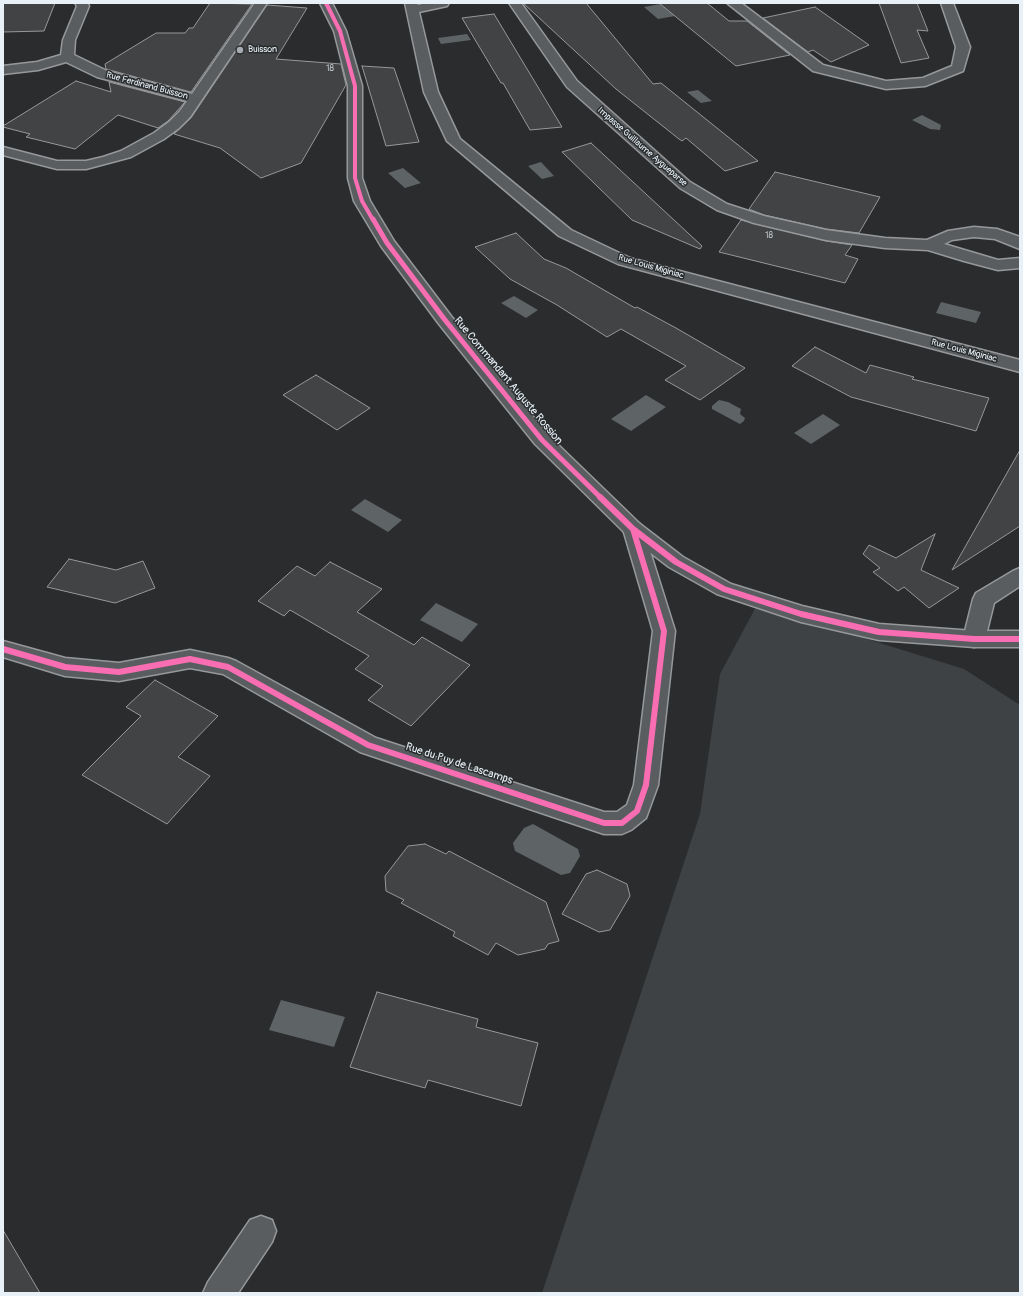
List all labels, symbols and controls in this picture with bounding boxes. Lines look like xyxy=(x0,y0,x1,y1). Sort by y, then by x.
marker: Buisson xyxy=(235,45,245,55)
place label: Buisson xyxy=(248,45,277,55)
house number: 18 xyxy=(326,64,334,74)
street label: Rue Ferdinand Buisson xyxy=(105,70,189,102)
street label: Impasse Guillaume Aygueparse xyxy=(595,105,689,189)
house number: 18 xyxy=(765,231,773,241)
street label: Rue Louis Miginiac xyxy=(617,252,685,282)
street label: Rue Commandant Auguste Rossion xyxy=(451,315,565,447)
street label: Rue Louis Miginiac xyxy=(930,337,998,365)
street label: Rue du Puy de Lascamps xyxy=(404,740,514,788)

